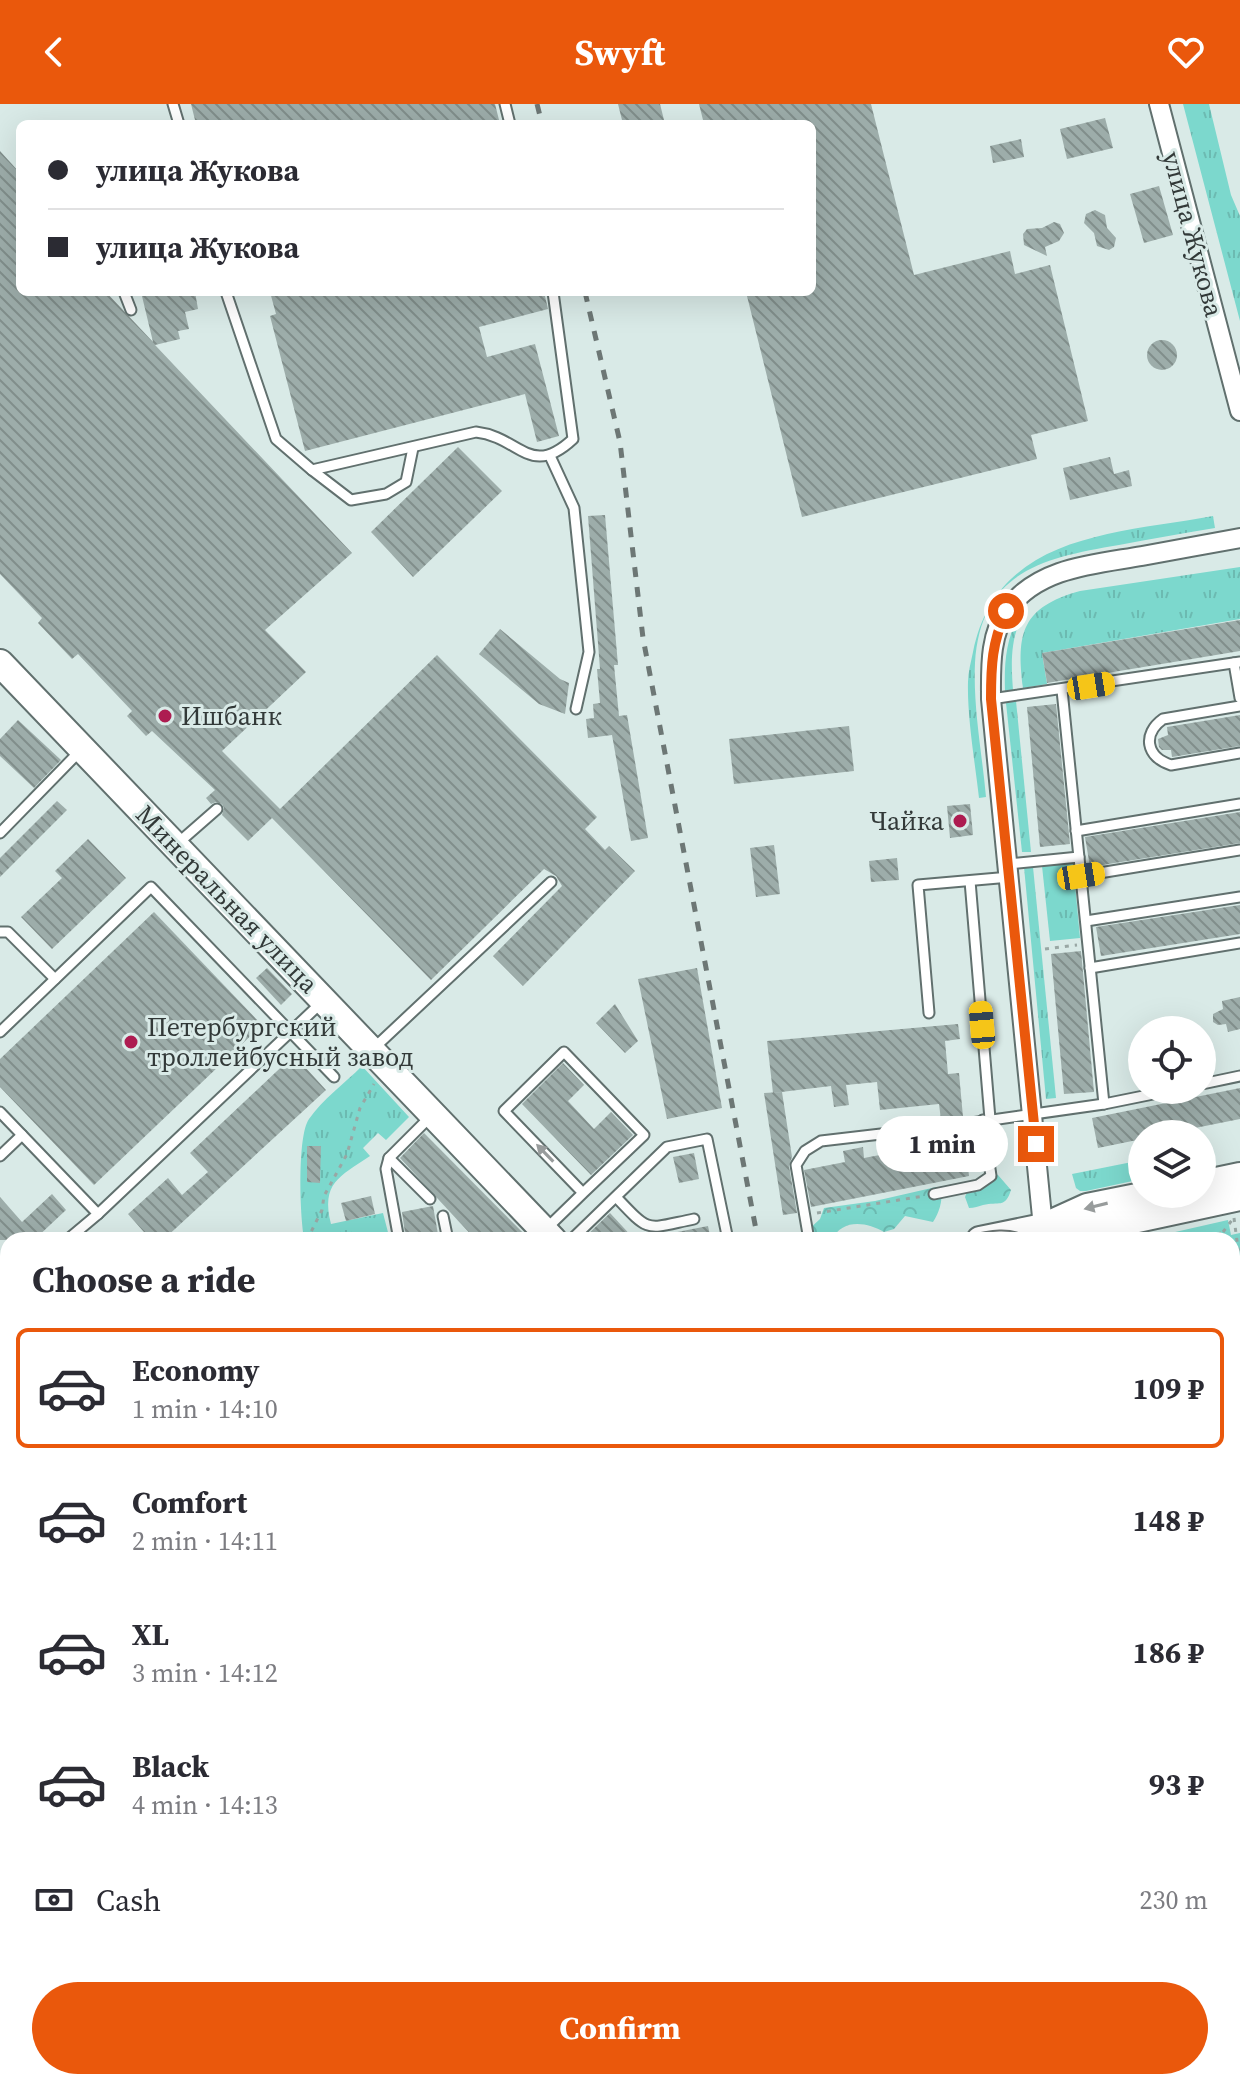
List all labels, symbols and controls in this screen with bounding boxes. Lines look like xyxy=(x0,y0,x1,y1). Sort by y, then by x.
text: Swyft xyxy=(575,28,665,77)
icon: back xyxy=(32,30,76,74)
icon: heart xyxy=(1164,30,1208,74)
street label: улица Жукова xyxy=(1154,147,1233,321)
text: улица Жукова xyxy=(96,150,299,191)
text: улица Жукова xyxy=(96,227,299,268)
route start xyxy=(988,593,1024,629)
car xyxy=(1065,670,1117,702)
place label: Ишбанк xyxy=(181,698,282,734)
marker: Ишбанк xyxy=(156,707,174,725)
street label: Минеральная улица xyxy=(128,797,327,1001)
place label: Чайка xyxy=(869,803,945,839)
marker: Чайка xyxy=(951,812,969,830)
car xyxy=(1055,860,1107,892)
car xyxy=(968,1000,996,1050)
place label: Петербургский троллейбусный завод xyxy=(147,1009,414,1075)
map controls xyxy=(1128,1016,1216,1208)
button: locate xyxy=(1128,1016,1216,1104)
marker: Петербургский троллейбусный завод xyxy=(122,1033,140,1051)
callout: 1 min xyxy=(876,1116,1008,1172)
button: layers xyxy=(1128,1120,1216,1208)
text: 1 min xyxy=(908,1126,976,1162)
route end xyxy=(1018,1126,1054,1162)
one-way arrow xyxy=(536,1144,554,1163)
one-way arrow xyxy=(1084,1200,1109,1212)
text: Choose a ride xyxy=(32,1255,255,1304)
text: Economy xyxy=(132,1350,260,1391)
icon: car xyxy=(36,1352,108,1424)
text: 109 ₽ xyxy=(1133,1368,1204,1409)
text: 1 min · 14:10 xyxy=(132,1391,278,1427)
text: Comfort xyxy=(132,1482,247,1523)
icon: car xyxy=(36,1484,108,1556)
text: 148 ₽ xyxy=(1133,1500,1204,1541)
text: 2 min · 14:11 xyxy=(132,1523,278,1559)
text: XL xyxy=(132,1614,169,1655)
icon: car xyxy=(36,1616,108,1688)
text: 186 ₽ xyxy=(1133,1632,1204,1673)
text: 3 min · 14:12 xyxy=(132,1655,278,1691)
text: Black xyxy=(132,1746,209,1787)
icon: car xyxy=(36,1748,108,1820)
text: 93 ₽ xyxy=(1149,1764,1204,1805)
text: 4 min · 14:13 xyxy=(132,1787,278,1823)
icon: cash xyxy=(32,1878,76,1922)
text: Cash xyxy=(96,1880,161,1921)
text: 230 m xyxy=(1140,1882,1208,1918)
button: Confirm xyxy=(32,1982,1208,2074)

